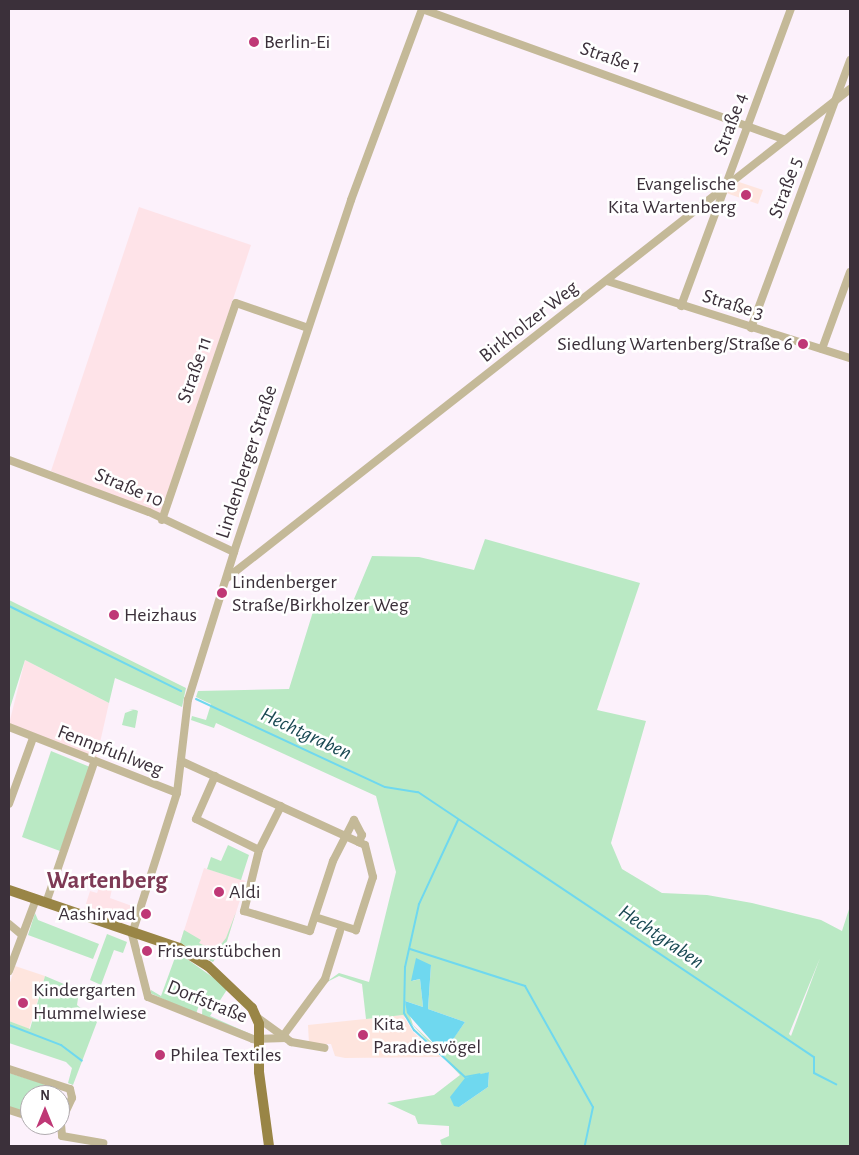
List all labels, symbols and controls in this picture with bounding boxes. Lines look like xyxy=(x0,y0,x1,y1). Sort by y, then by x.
place label: Berlin-Ei xyxy=(264,30,330,54)
marker: Berlin-Ei xyxy=(248,36,260,48)
street label: Straße 1 xyxy=(577,37,643,79)
street label: Straße 4 xyxy=(709,90,753,158)
street label: Straße 5 xyxy=(764,154,808,222)
place label: Evangelische Kita Wartenberg xyxy=(608,172,736,219)
marker: Evangelische Kita Wartenberg xyxy=(740,189,752,201)
street label: Birkholzer Weg xyxy=(475,276,583,368)
street label: Straße 3 xyxy=(699,284,767,326)
place label: Siedlung Wartenberg/Straße 6 xyxy=(557,332,793,356)
street label: Straße 11 xyxy=(172,334,218,406)
marker: Siedlung Wartenberg/Straße 6 xyxy=(797,338,809,350)
street label: Lindenberger Straße xyxy=(211,382,283,542)
street label: Straße 10 xyxy=(91,463,167,513)
place label: Lindenberger Straße/Birkholzer Weg xyxy=(232,570,408,617)
marker: Lindenberger Straße/Birkholzer Weg xyxy=(216,587,228,599)
place label: Heizhaus xyxy=(124,603,197,627)
marker: Heizhaus xyxy=(108,609,120,621)
water label: Hechtgraben xyxy=(257,702,355,766)
street label: Fennpfuhlweg xyxy=(54,720,166,782)
district label: Wartenberg xyxy=(46,866,168,896)
place label: Aldi xyxy=(229,880,261,904)
marker: Aldi xyxy=(213,886,225,898)
water label: Hechtgraben xyxy=(614,899,708,975)
place label: Aashirvad xyxy=(58,902,136,926)
marker: Aashirvad xyxy=(140,908,152,920)
place label: Friseurstübchen xyxy=(157,939,281,963)
marker: Friseurstübchen xyxy=(141,945,153,957)
street label: Dorfstraße xyxy=(163,975,251,1029)
place label: Kindergarten Hummelwiese xyxy=(33,979,147,1026)
marker: Kindergarten Hummelwiese xyxy=(17,997,29,1009)
place label: Kita Paradiesvögel xyxy=(373,1012,481,1059)
marker: Kita Paradiesvögel xyxy=(357,1029,369,1041)
place label: Philea Textiles xyxy=(170,1043,282,1067)
marker: Philea Textiles xyxy=(154,1049,166,1061)
north arrow xyxy=(20,1085,70,1135)
text: N xyxy=(40,1089,50,1103)

